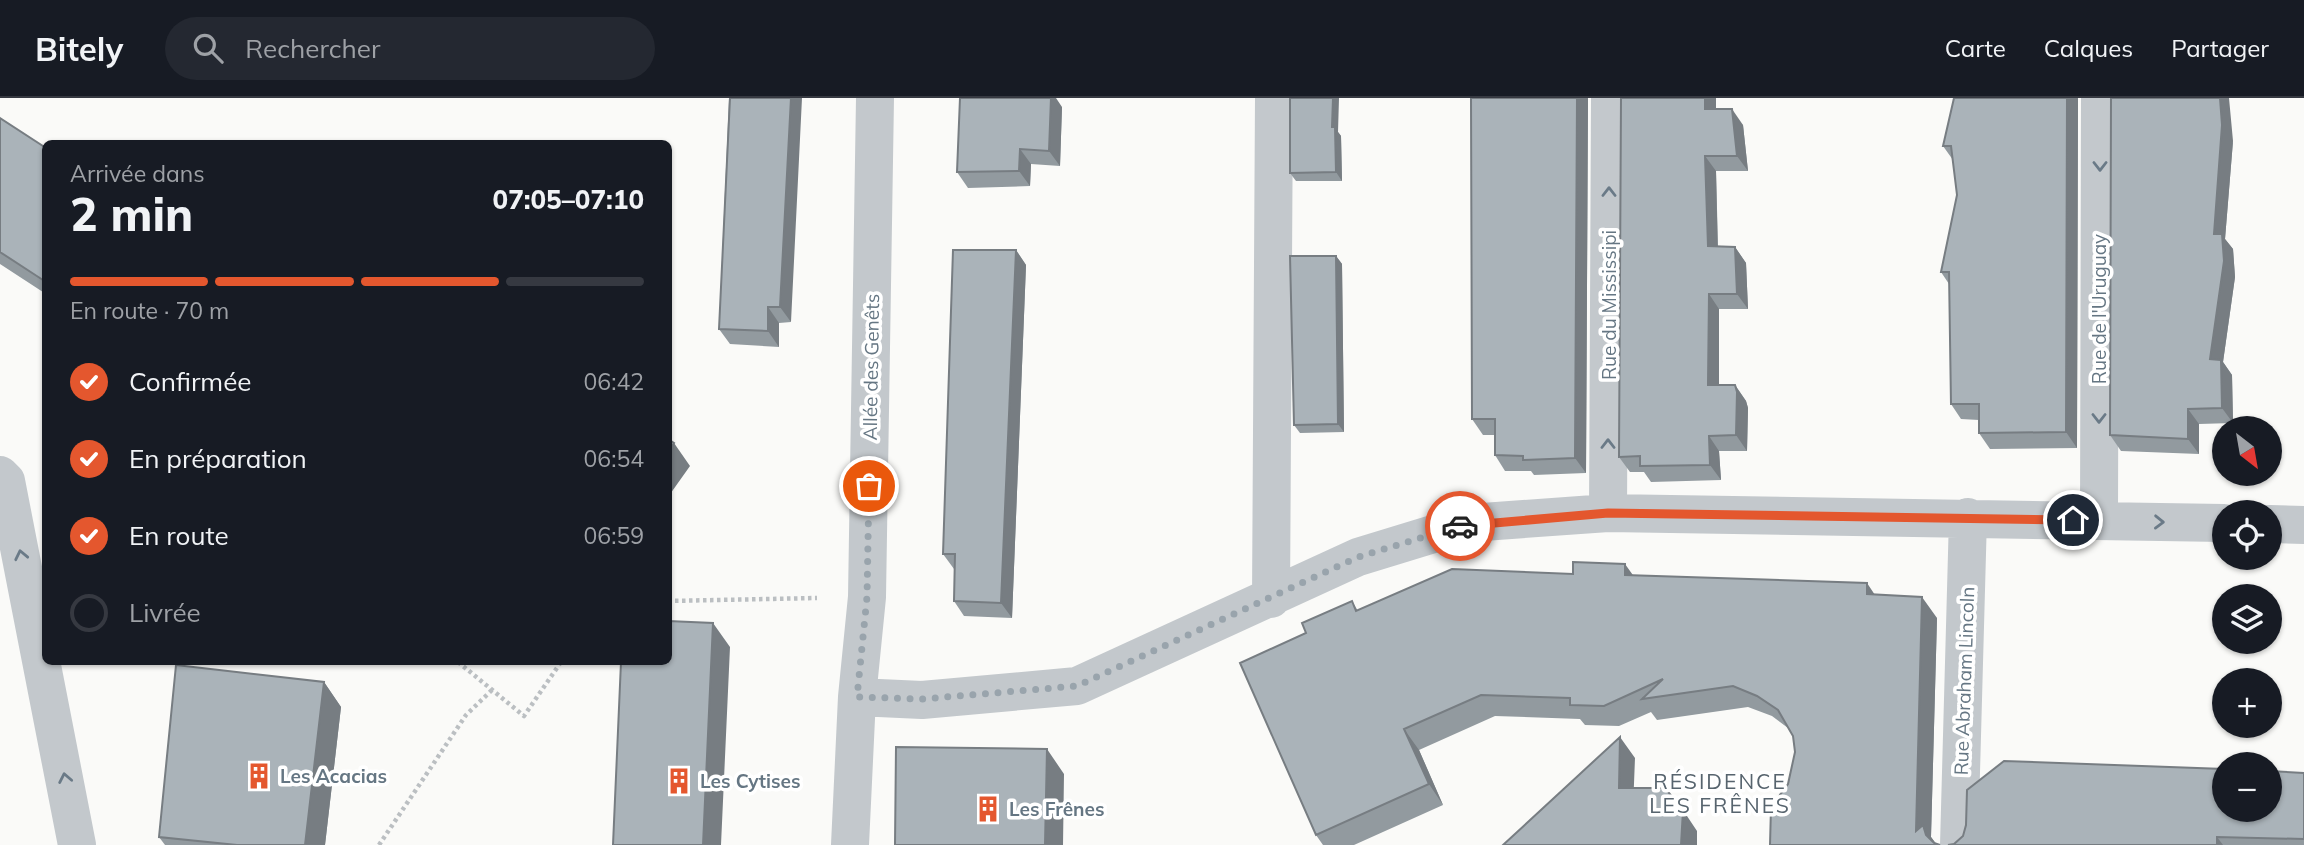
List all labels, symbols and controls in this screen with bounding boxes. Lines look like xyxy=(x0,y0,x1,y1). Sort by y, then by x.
search box xyxy=(165,17,655,80)
text: Bitely xyxy=(35,28,123,69)
icon: search xyxy=(189,29,227,67)
text: Rechercher xyxy=(245,32,380,65)
text: Carte xyxy=(1945,33,2006,63)
text: Calques xyxy=(2044,33,2133,63)
text: Partager xyxy=(2171,33,2269,63)
text: Arrivée dans xyxy=(70,159,205,188)
one-way arrow xyxy=(2092,161,2108,172)
text: 07:05–07:10 xyxy=(493,183,644,216)
text: 2 min xyxy=(70,185,193,243)
one-way arrow xyxy=(1601,187,1617,197)
street label: Rue du Mississipi xyxy=(1597,230,1621,380)
street label: Rue de l'Uruguay xyxy=(2087,234,2111,384)
street label: Allée des Genêts xyxy=(858,294,884,440)
text: En route · 70 m xyxy=(70,296,229,325)
icon: check xyxy=(70,363,108,401)
text: Confirmée xyxy=(129,365,251,398)
text: 06:42 xyxy=(584,367,644,396)
one-way arrow xyxy=(2091,413,2107,424)
north arrow xyxy=(2212,416,2282,486)
map controls xyxy=(2212,416,2282,822)
one-way arrow xyxy=(1600,439,1616,449)
icon: check xyxy=(70,440,108,478)
text: En préparation xyxy=(129,442,307,475)
text: 06:54 xyxy=(584,444,644,473)
pin xyxy=(839,456,899,516)
icon: bag xyxy=(850,467,888,505)
pin xyxy=(2043,490,2103,550)
courier xyxy=(1425,491,1495,561)
button: locate xyxy=(2212,500,2282,570)
icon: home xyxy=(2054,501,2092,539)
icon: car xyxy=(1441,507,1479,545)
one-way arrow xyxy=(2154,514,2165,529)
icon: check xyxy=(70,517,108,555)
text: En route xyxy=(129,519,229,552)
text: 06:59 xyxy=(584,521,644,550)
one-way arrow xyxy=(14,549,29,561)
button: layers xyxy=(2212,584,2282,654)
street label: Rue Abraham Lincoln xyxy=(1949,586,1979,776)
text: Livrée xyxy=(129,596,201,629)
button: + xyxy=(2212,668,2282,738)
button: − xyxy=(2212,752,2282,822)
building icon: Les Acacias xyxy=(244,761,274,791)
place label: Les Acacias xyxy=(280,764,387,788)
building icon: Les Cytises xyxy=(664,766,694,796)
district label: RÉSIDENCE LES FRÊNES xyxy=(1649,768,1791,818)
place label: Les Cytises xyxy=(700,769,800,793)
one-way arrow xyxy=(58,772,73,784)
building icon: Les Frênes xyxy=(973,794,1003,824)
place label: Les Frênes xyxy=(1009,797,1104,821)

